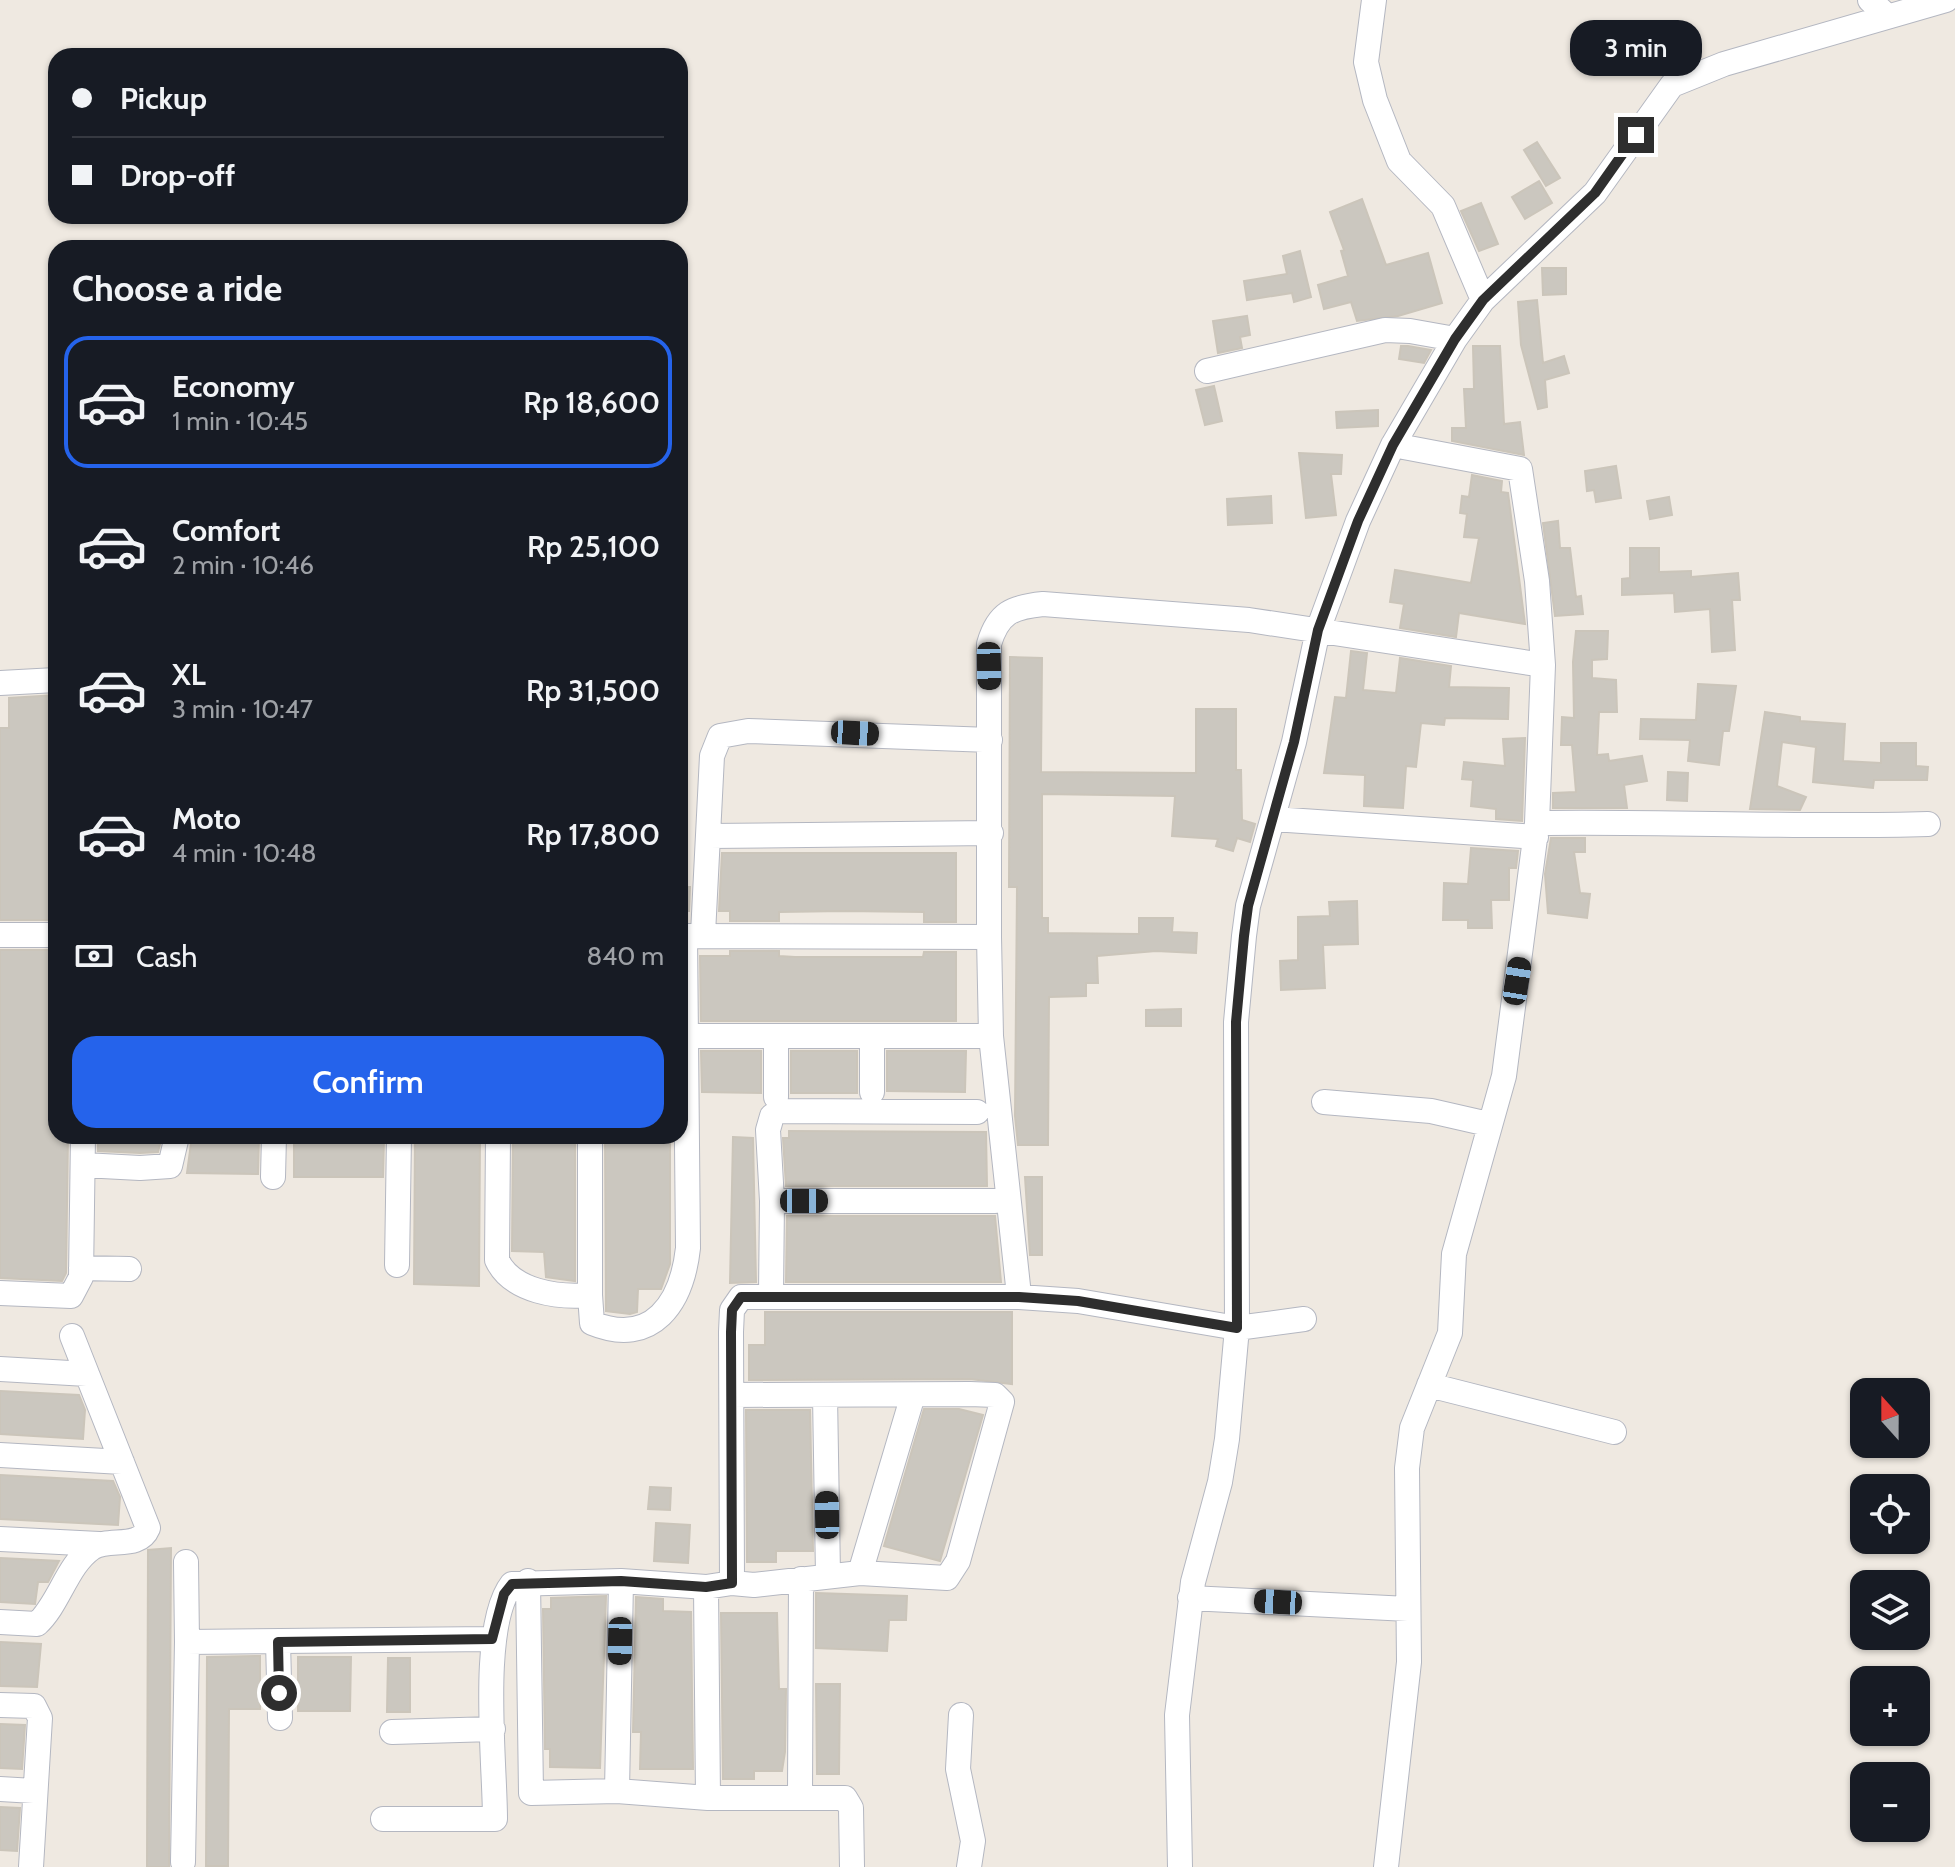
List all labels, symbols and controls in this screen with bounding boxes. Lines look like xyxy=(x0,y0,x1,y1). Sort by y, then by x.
callout: 3 min xyxy=(1570,19,1702,75)
text: 3 min xyxy=(1605,32,1667,64)
text: Pickup xyxy=(120,80,207,117)
route end xyxy=(1618,117,1654,153)
text: Drop-off xyxy=(120,157,235,194)
text: Choose a ride xyxy=(72,266,282,310)
icon: car xyxy=(76,366,148,438)
text: Economy xyxy=(172,368,295,405)
text: Rp 18,600 xyxy=(523,384,660,421)
text: 1 min · 10:45 xyxy=(172,405,308,437)
icon: car xyxy=(76,510,148,582)
text: Comfort xyxy=(172,512,280,549)
text: Rp 25,100 xyxy=(527,528,660,565)
text: 2 min · 10:46 xyxy=(172,549,314,581)
car xyxy=(977,642,1001,690)
icon: car xyxy=(76,654,148,726)
text: XL xyxy=(172,656,206,693)
text: Rp 31,500 xyxy=(526,672,660,709)
text: 3 min · 10:47 xyxy=(172,693,313,725)
car xyxy=(830,720,880,746)
icon: car xyxy=(76,798,148,870)
text: Moto xyxy=(172,800,241,837)
text: Rp 17,800 xyxy=(526,816,660,853)
text: 4 min · 10:48 xyxy=(172,837,316,869)
icon: cash xyxy=(72,934,116,978)
text: Cash xyxy=(136,938,198,975)
text: 840 m xyxy=(586,940,664,972)
car xyxy=(1501,955,1533,1007)
button: Confirm xyxy=(72,1036,664,1128)
car xyxy=(780,1189,828,1213)
north arrow xyxy=(1850,1378,1930,1458)
map controls xyxy=(1850,1378,1930,1842)
button: locate xyxy=(1850,1474,1930,1554)
car xyxy=(815,1491,839,1539)
button: layers xyxy=(1850,1570,1930,1650)
car xyxy=(1253,1589,1303,1615)
car xyxy=(608,1617,632,1665)
button: + xyxy=(1850,1666,1930,1746)
route start xyxy=(261,1675,297,1711)
button: − xyxy=(1850,1762,1930,1842)

